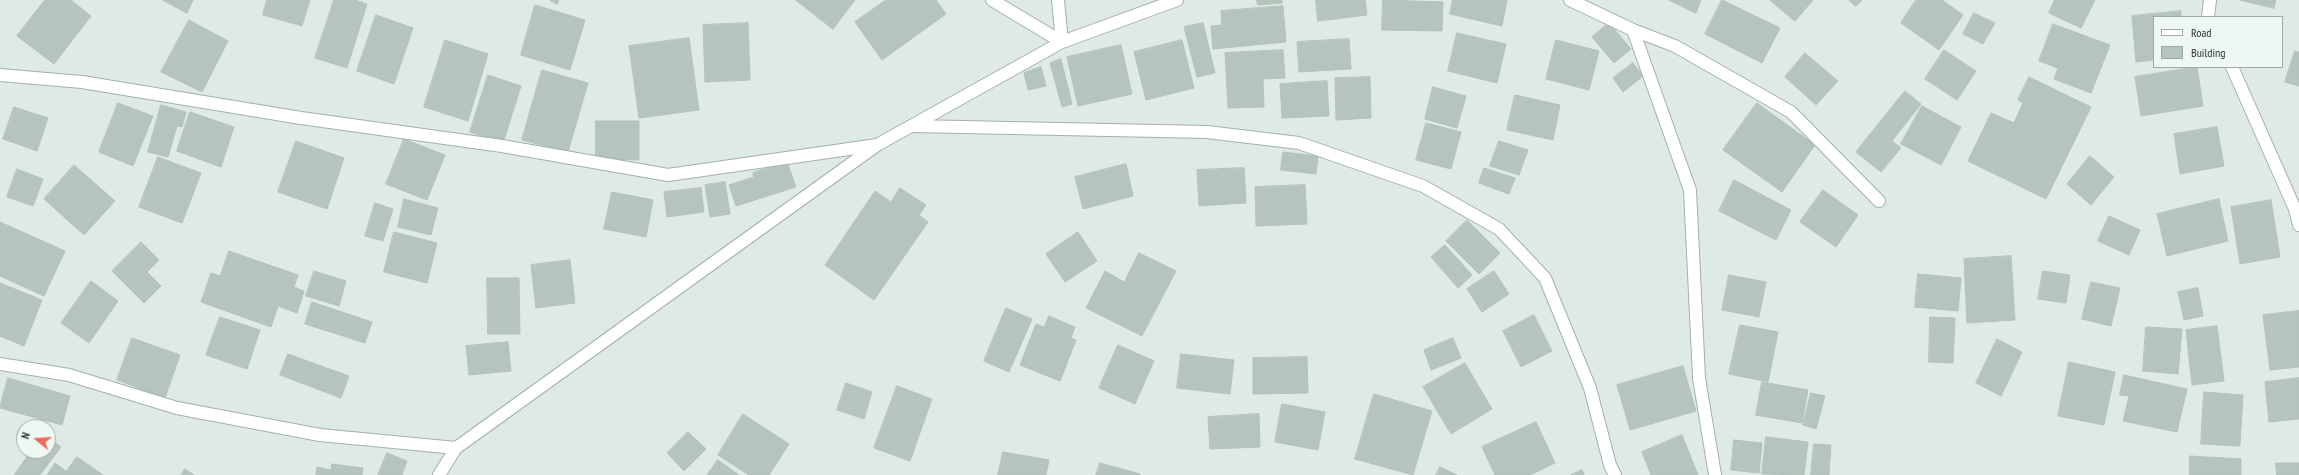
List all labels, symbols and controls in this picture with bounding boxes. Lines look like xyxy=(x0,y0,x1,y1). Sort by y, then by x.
legend xyxy=(2153,16,2283,68)
text: Road xyxy=(2191,25,2211,40)
text: Building xyxy=(2191,45,2226,60)
north arrow xyxy=(16,419,56,459)
text: N xyxy=(18,431,33,441)

